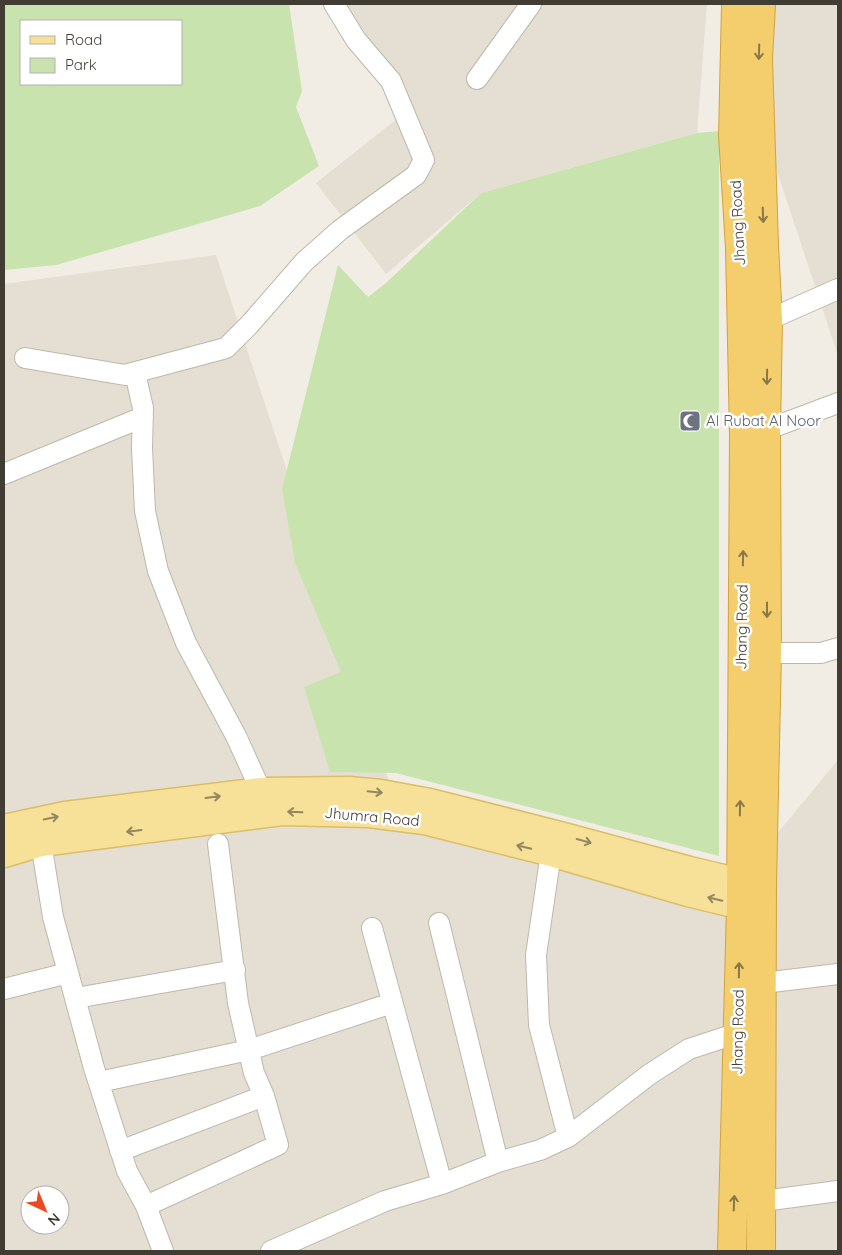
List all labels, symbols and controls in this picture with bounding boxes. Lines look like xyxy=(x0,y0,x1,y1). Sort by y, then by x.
legend xyxy=(20,20,182,85)
text: Road xyxy=(65,30,102,49)
one-way arrow xyxy=(754,44,763,60)
text: Park xyxy=(65,55,97,74)
street label: Jhang Road xyxy=(726,180,749,266)
one-way arrow xyxy=(758,206,768,223)
one-way arrow xyxy=(762,368,772,385)
mosque icon: Al Rubat Al Noor xyxy=(678,409,702,433)
place label: Al Rubat Al Noor xyxy=(706,411,821,430)
one-way arrow xyxy=(738,550,748,566)
street label: Jhang Road xyxy=(731,584,752,670)
one-way arrow xyxy=(762,601,772,617)
one-way arrow xyxy=(366,787,382,797)
one-way arrow xyxy=(204,792,220,802)
one-way arrow xyxy=(735,800,745,816)
street label: Jhumra Road xyxy=(324,803,420,830)
one-way arrow xyxy=(288,807,304,817)
one-way arrow xyxy=(43,812,59,822)
one-way arrow xyxy=(127,826,143,836)
one-way arrow xyxy=(575,837,591,846)
one-way arrow xyxy=(517,841,533,851)
one-way arrow xyxy=(707,894,723,903)
one-way arrow xyxy=(735,962,744,978)
street label: Jhang Road xyxy=(727,989,748,1075)
north arrow xyxy=(20,1185,70,1235)
one-way arrow xyxy=(729,1195,738,1211)
text: N xyxy=(44,1209,64,1229)

